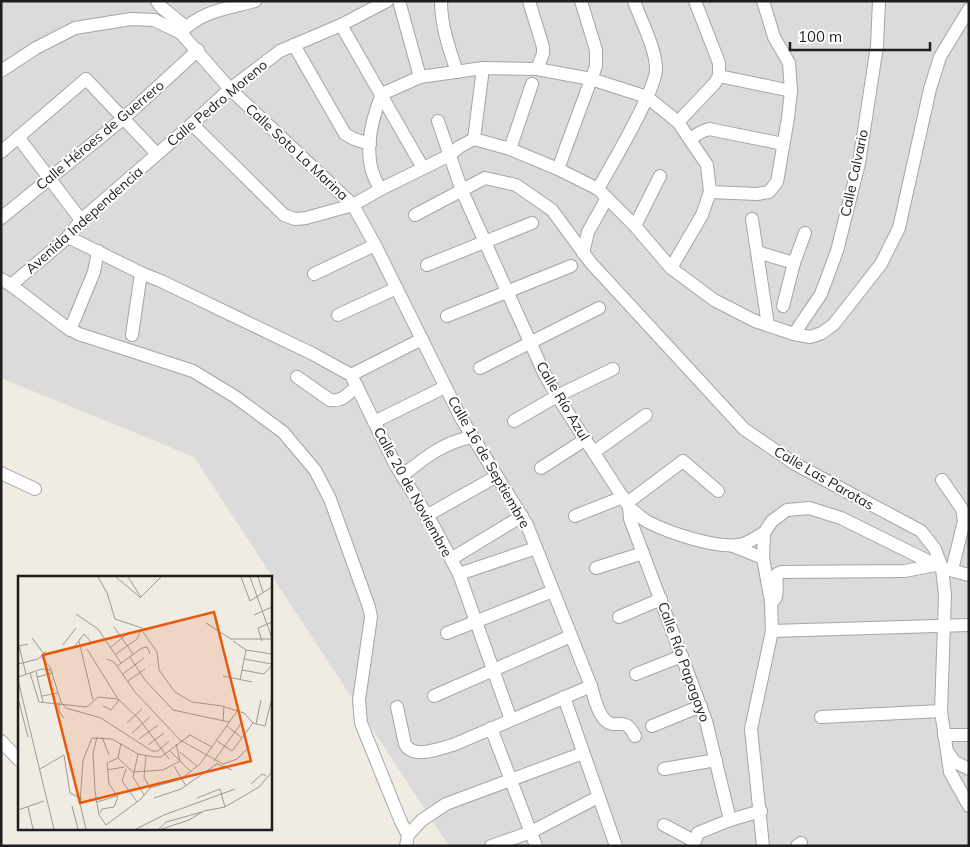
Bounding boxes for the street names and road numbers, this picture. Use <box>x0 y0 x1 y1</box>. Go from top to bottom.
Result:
street label: Calle Pedro Moreno <box>163 56 271 150</box>
street label: Calle Héroes de Guerrero <box>32 76 168 194</box>
street label: Calle Soto La Marina <box>242 100 352 204</box>
street label: Calle Calvario <box>836 128 872 218</box>
street label: Avenida Independencia <box>22 163 146 277</box>
street label: Calle Río Azul <box>532 358 594 444</box>
street label: Calle 16 de Septiembre <box>444 393 534 531</box>
street label: Calle 20 de Noviembre <box>370 424 456 560</box>
street label: Calle Las Parotas <box>771 442 877 514</box>
street label: Calle Río Papagayo <box>654 600 714 724</box>

